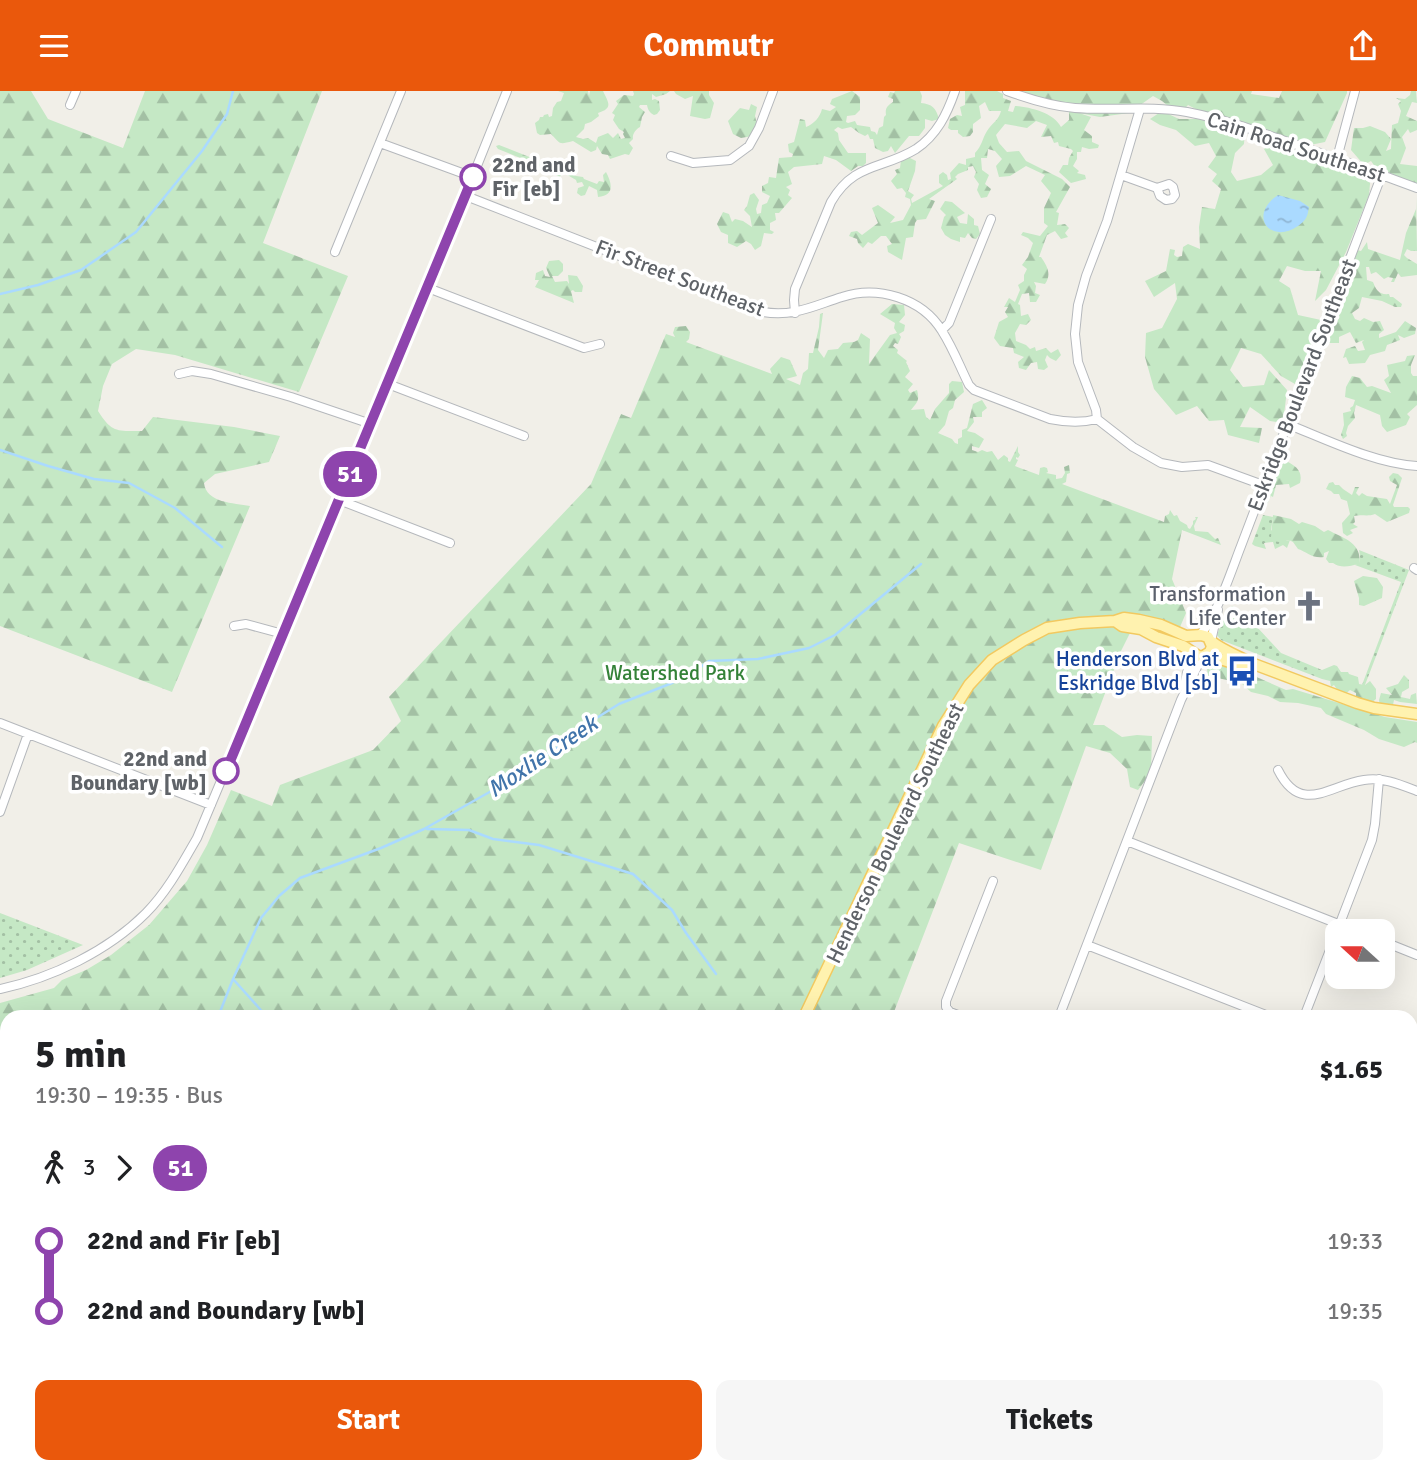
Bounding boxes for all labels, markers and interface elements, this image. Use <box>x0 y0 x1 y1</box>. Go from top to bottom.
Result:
text: Commutr <box>643 26 774 65</box>
icon: menu <box>35 27 73 65</box>
icon: share <box>1344 27 1382 65</box>
street label: Cain Road Southeast <box>1204 106 1388 188</box>
place label: 22nd and Fir [eb] <box>492 152 576 202</box>
marker: 22nd and Fir [eb] <box>460 164 486 190</box>
street label: Fir Street Southeast <box>592 234 768 322</box>
street label: Eskridge Boulevard Southeast <box>1242 255 1362 515</box>
line badge: 51 <box>318 451 382 497</box>
text: 51 <box>337 459 363 489</box>
place label: Transformation Life Center <box>1150 581 1286 631</box>
church icon: Transformation Life Center <box>1292 589 1326 623</box>
place label: Henderson Blvd at Eskridge Blvd [sb] <box>1056 646 1219 696</box>
bus stop icon: Henderson Blvd at Eskridge Blvd [sb] <box>1225 654 1259 688</box>
park label: Watershed Park <box>605 660 746 686</box>
street label: Henderson Boulevard Southeast <box>820 698 970 968</box>
water label: Moxlie Creek <box>482 708 605 804</box>
place label: 22nd and Boundary [wb] <box>70 746 207 796</box>
marker: 22nd and Boundary [wb] <box>213 758 239 784</box>
north arrow <box>1325 919 1395 989</box>
map controls <box>1325 919 1395 989</box>
text: 5 min <box>35 1031 127 1078</box>
text: $1.65 <box>1319 1054 1383 1086</box>
text: 19:30 – 19:35 · Bus <box>35 1081 223 1110</box>
icon: walk <box>35 1149 73 1187</box>
icon: forward <box>105 1149 143 1187</box>
text: 3 <box>83 1153 95 1182</box>
text: 51 <box>167 1153 193 1183</box>
text: 22nd and Fir [eb] <box>87 1225 281 1257</box>
text: 19:33 <box>1327 1227 1383 1256</box>
text: 22nd and Boundary [wb] <box>87 1295 366 1327</box>
text: 19:35 <box>1327 1297 1383 1326</box>
button: Start <box>35 1380 702 1460</box>
button: Tickets <box>716 1380 1383 1460</box>

